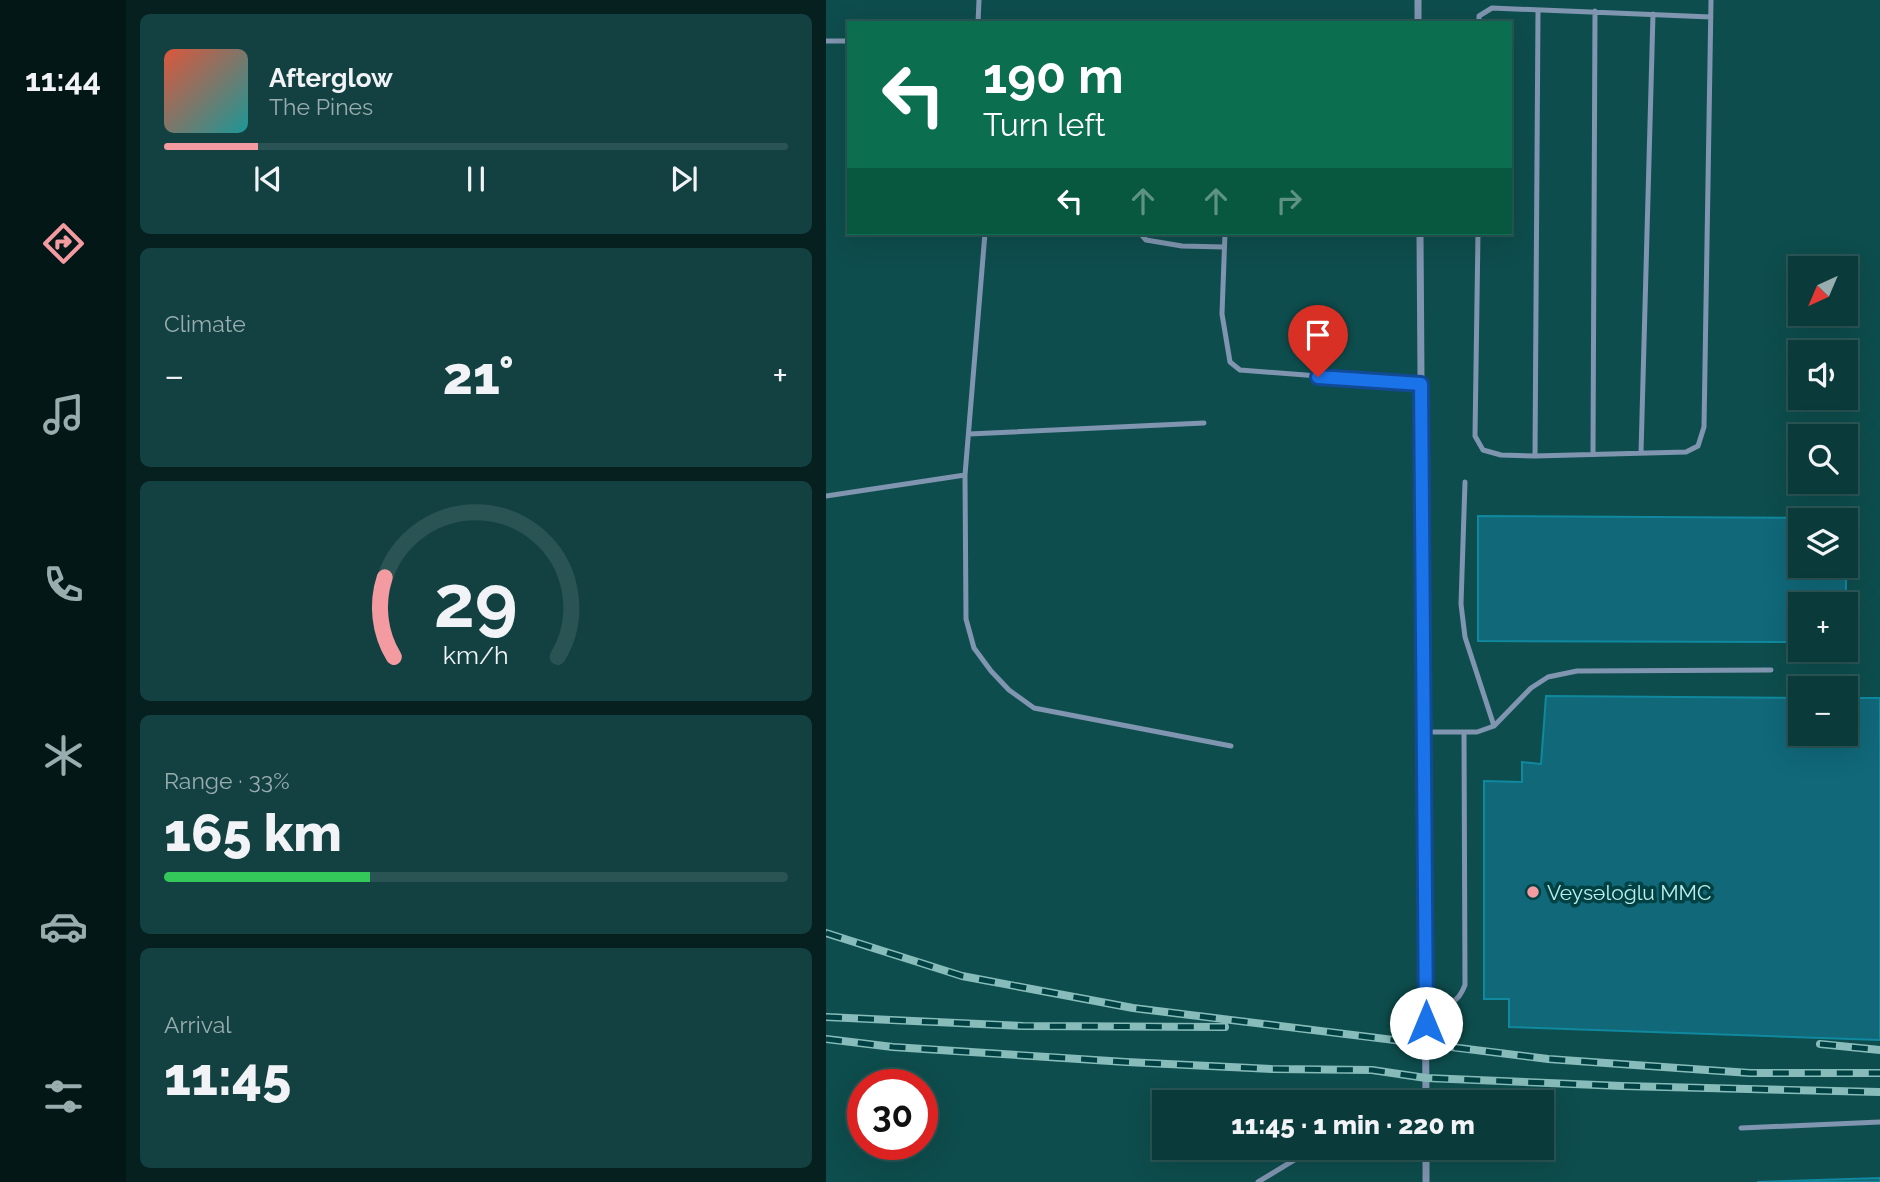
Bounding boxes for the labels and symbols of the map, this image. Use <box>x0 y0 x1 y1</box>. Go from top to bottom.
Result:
north arrow <box>1788 256 1858 326</box>
pin <box>1288 305 1348 377</box>
place label: Veysəloğlu MMC <box>1547 880 1711 905</box>
marker: Veysəloğlu MMC <box>1525 884 1541 900</box>
position arrow <box>1389 986 1463 1060</box>
speed limit sign: 30 <box>847 1069 938 1160</box>

